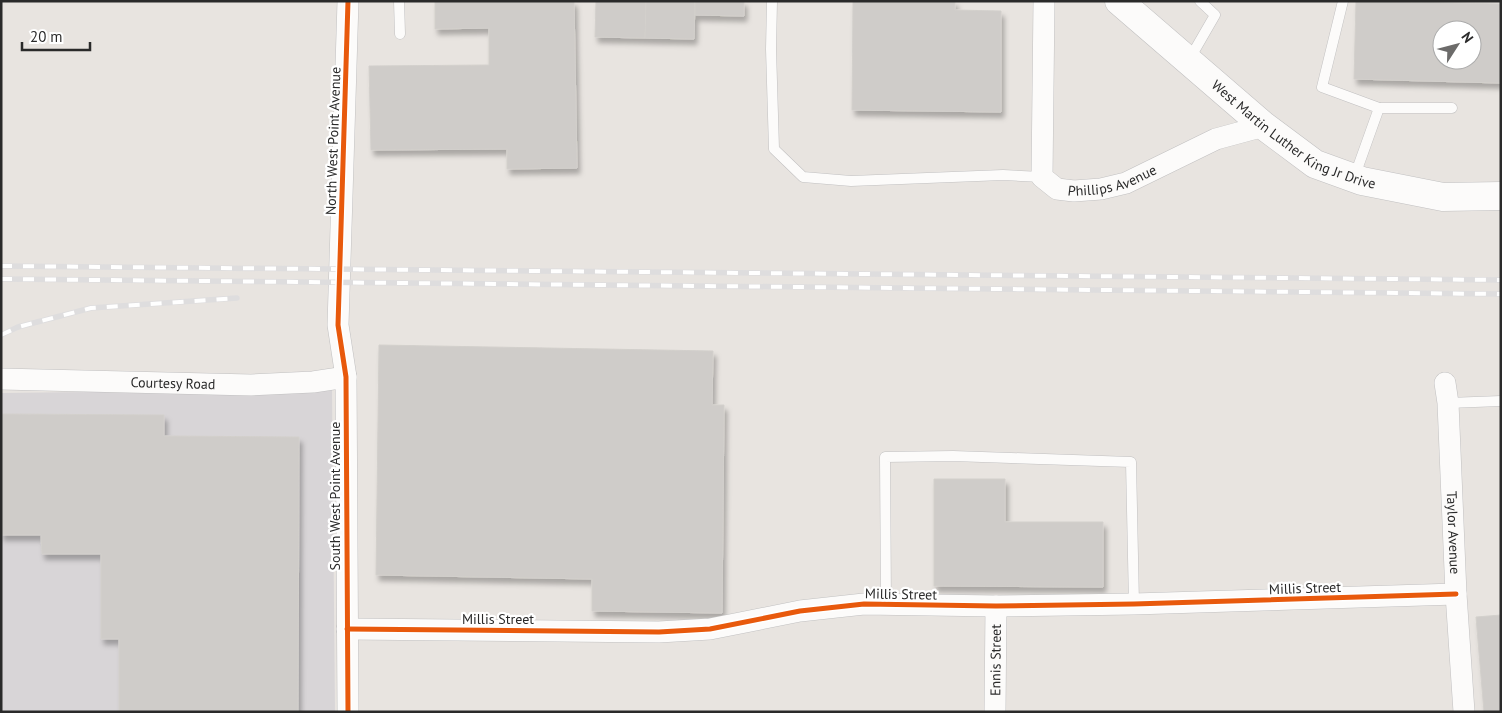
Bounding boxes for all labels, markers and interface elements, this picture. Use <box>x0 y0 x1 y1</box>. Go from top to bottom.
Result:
scale bar <box>22 20 90 52</box>
north arrow <box>1432 20 1482 70</box>
text: 20 m <box>30 27 63 46</box>
text: N <box>1458 28 1478 46</box>
street label: North West Point Avenue <box>321 66 345 216</box>
street label: West Martin Luther King Jr Drive <box>1208 76 1377 192</box>
street label: Phillips Avenue <box>1067 161 1159 200</box>
street label: Courtesy Road <box>130 373 216 393</box>
street label: South West Point Avenue <box>326 422 344 570</box>
street label: Taylor Avenue <box>1443 491 1464 575</box>
street label: Millis Street <box>1269 578 1342 598</box>
street label: Millis Street <box>865 584 937 604</box>
street label: Millis Street <box>462 610 534 628</box>
street label: Ennis Street <box>986 624 1005 696</box>

